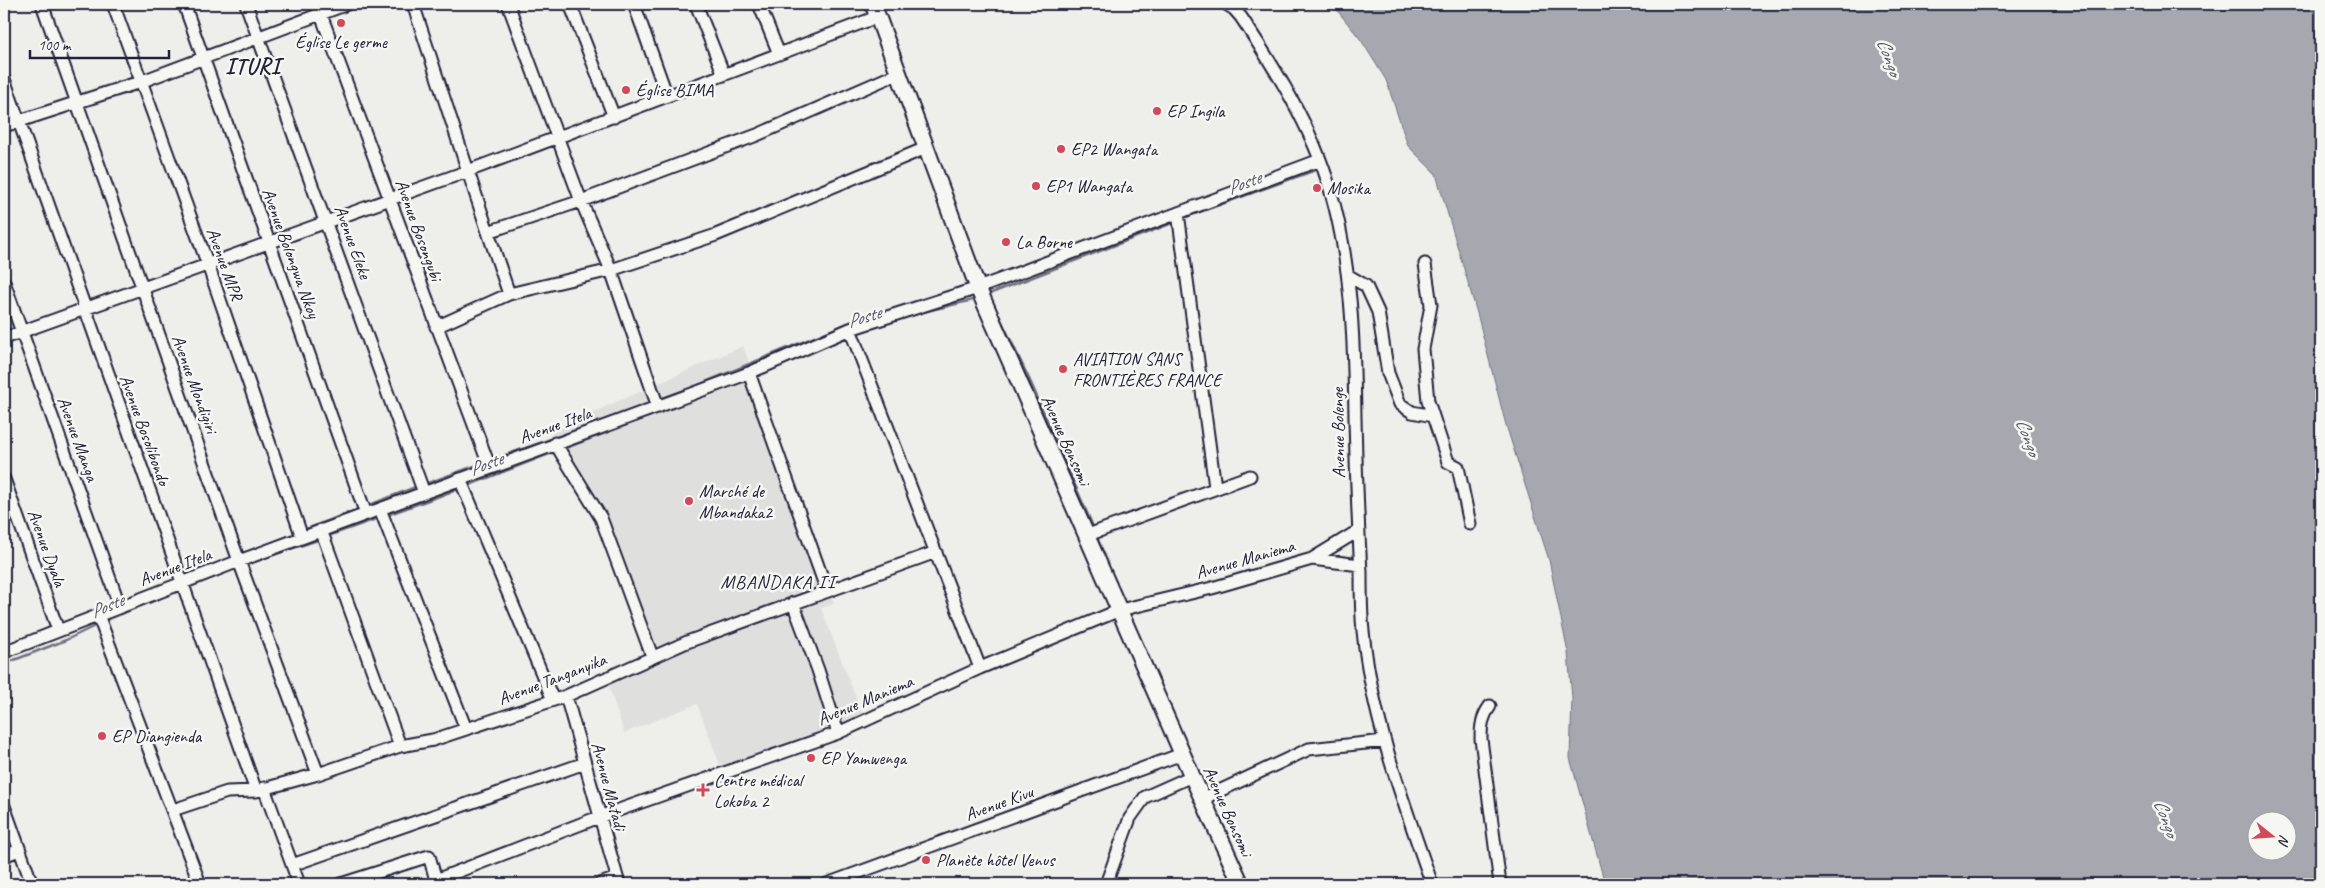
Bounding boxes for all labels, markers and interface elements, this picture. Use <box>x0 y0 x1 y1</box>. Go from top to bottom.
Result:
marker: Église Le germe <box>335 17 347 29</box>
scale bar <box>30 28 169 60</box>
place label: Église Le germe <box>295 31 388 53</box>
water label: Congo <box>1871 35 1908 82</box>
text: 100 m <box>38 36 72 55</box>
district label: ITURI <box>225 53 285 81</box>
place label: Église BIMA <box>636 79 714 101</box>
marker: Église BIMA <box>620 84 632 96</box>
place label: EP Ingila <box>1167 100 1226 122</box>
marker: EP Ingila <box>1151 105 1163 117</box>
place label: EP2 Wangata <box>1071 138 1159 160</box>
marker: EP2 Wangata <box>1055 143 1067 155</box>
water label: Poste <box>1224 165 1267 200</box>
place label: EP1 Wangata <box>1046 175 1134 197</box>
street label: Avenue Bosongubi <box>390 176 448 286</box>
place label: Mosika <box>1327 177 1371 199</box>
marker: EP1 Wangata <box>1030 180 1042 192</box>
marker: Mosika <box>1311 182 1323 194</box>
street label: Avenue Bolongwa Nkoy <box>257 185 325 323</box>
street label: Avenue Eleke <box>330 202 377 283</box>
street label: Avenue MPR <box>202 225 249 304</box>
place label: La Borne <box>1016 231 1073 253</box>
marker: La Borne <box>1000 236 1012 248</box>
water label: Poste <box>844 300 886 333</box>
street label: Avenue Mondigiri <box>167 332 224 439</box>
place label: AVIATION SANS FRONTIÈRES FRANCE <box>1073 348 1223 391</box>
marker: AVIATION SANS FRONTIÈRES FRANCE <box>1057 363 1069 375</box>
street label: Avenue Bosolibondo <box>115 372 176 490</box>
street label: Avenue Bolenge <box>1326 386 1350 479</box>
street label: Avenue Bonsomi <box>1036 391 1097 491</box>
street label: Avenue Manga <box>53 394 104 486</box>
street label: Avenue Itela <box>516 401 596 448</box>
water label: Congo <box>2010 415 2047 462</box>
water label: Poste <box>466 446 509 481</box>
place label: Marché de Mbandaka2 <box>699 480 774 523</box>
marker: Marché de Mbandaka2 <box>683 495 695 507</box>
street label: Avenue Dyala <box>23 506 72 591</box>
street label: Avenue Maniema <box>1193 534 1298 584</box>
street label: Avenue Itela <box>136 543 216 591</box>
district label: MBANDAKA II <box>720 570 839 594</box>
water label: Poste <box>87 587 130 624</box>
street label: Avenue Tanganyika <box>495 648 610 710</box>
street label: Avenue Maniema <box>814 670 917 730</box>
place label: EP Diangienda <box>112 725 203 747</box>
marker: EP Diangienda <box>96 730 108 742</box>
street label: Avenue Matadi <box>587 740 632 835</box>
place label: EP Yamwenga <box>821 747 908 769</box>
marker: EP Yamwenga <box>805 752 817 764</box>
street label: Avenue Bonsomi <box>1198 762 1259 862</box>
place label: Centre médical Lokoba 2 <box>714 769 805 812</box>
street label: Avenue Kivu <box>962 780 1037 825</box>
marker: Centre médical Lokoba 2 <box>696 783 710 797</box>
water label: Congo <box>2148 796 2185 843</box>
north arrow <box>2248 810 2298 860</box>
text: N <box>2274 833 2293 849</box>
place label: Planète hôtel Venus <box>936 849 1056 871</box>
marker: Planète hôtel Venus <box>920 854 932 866</box>

